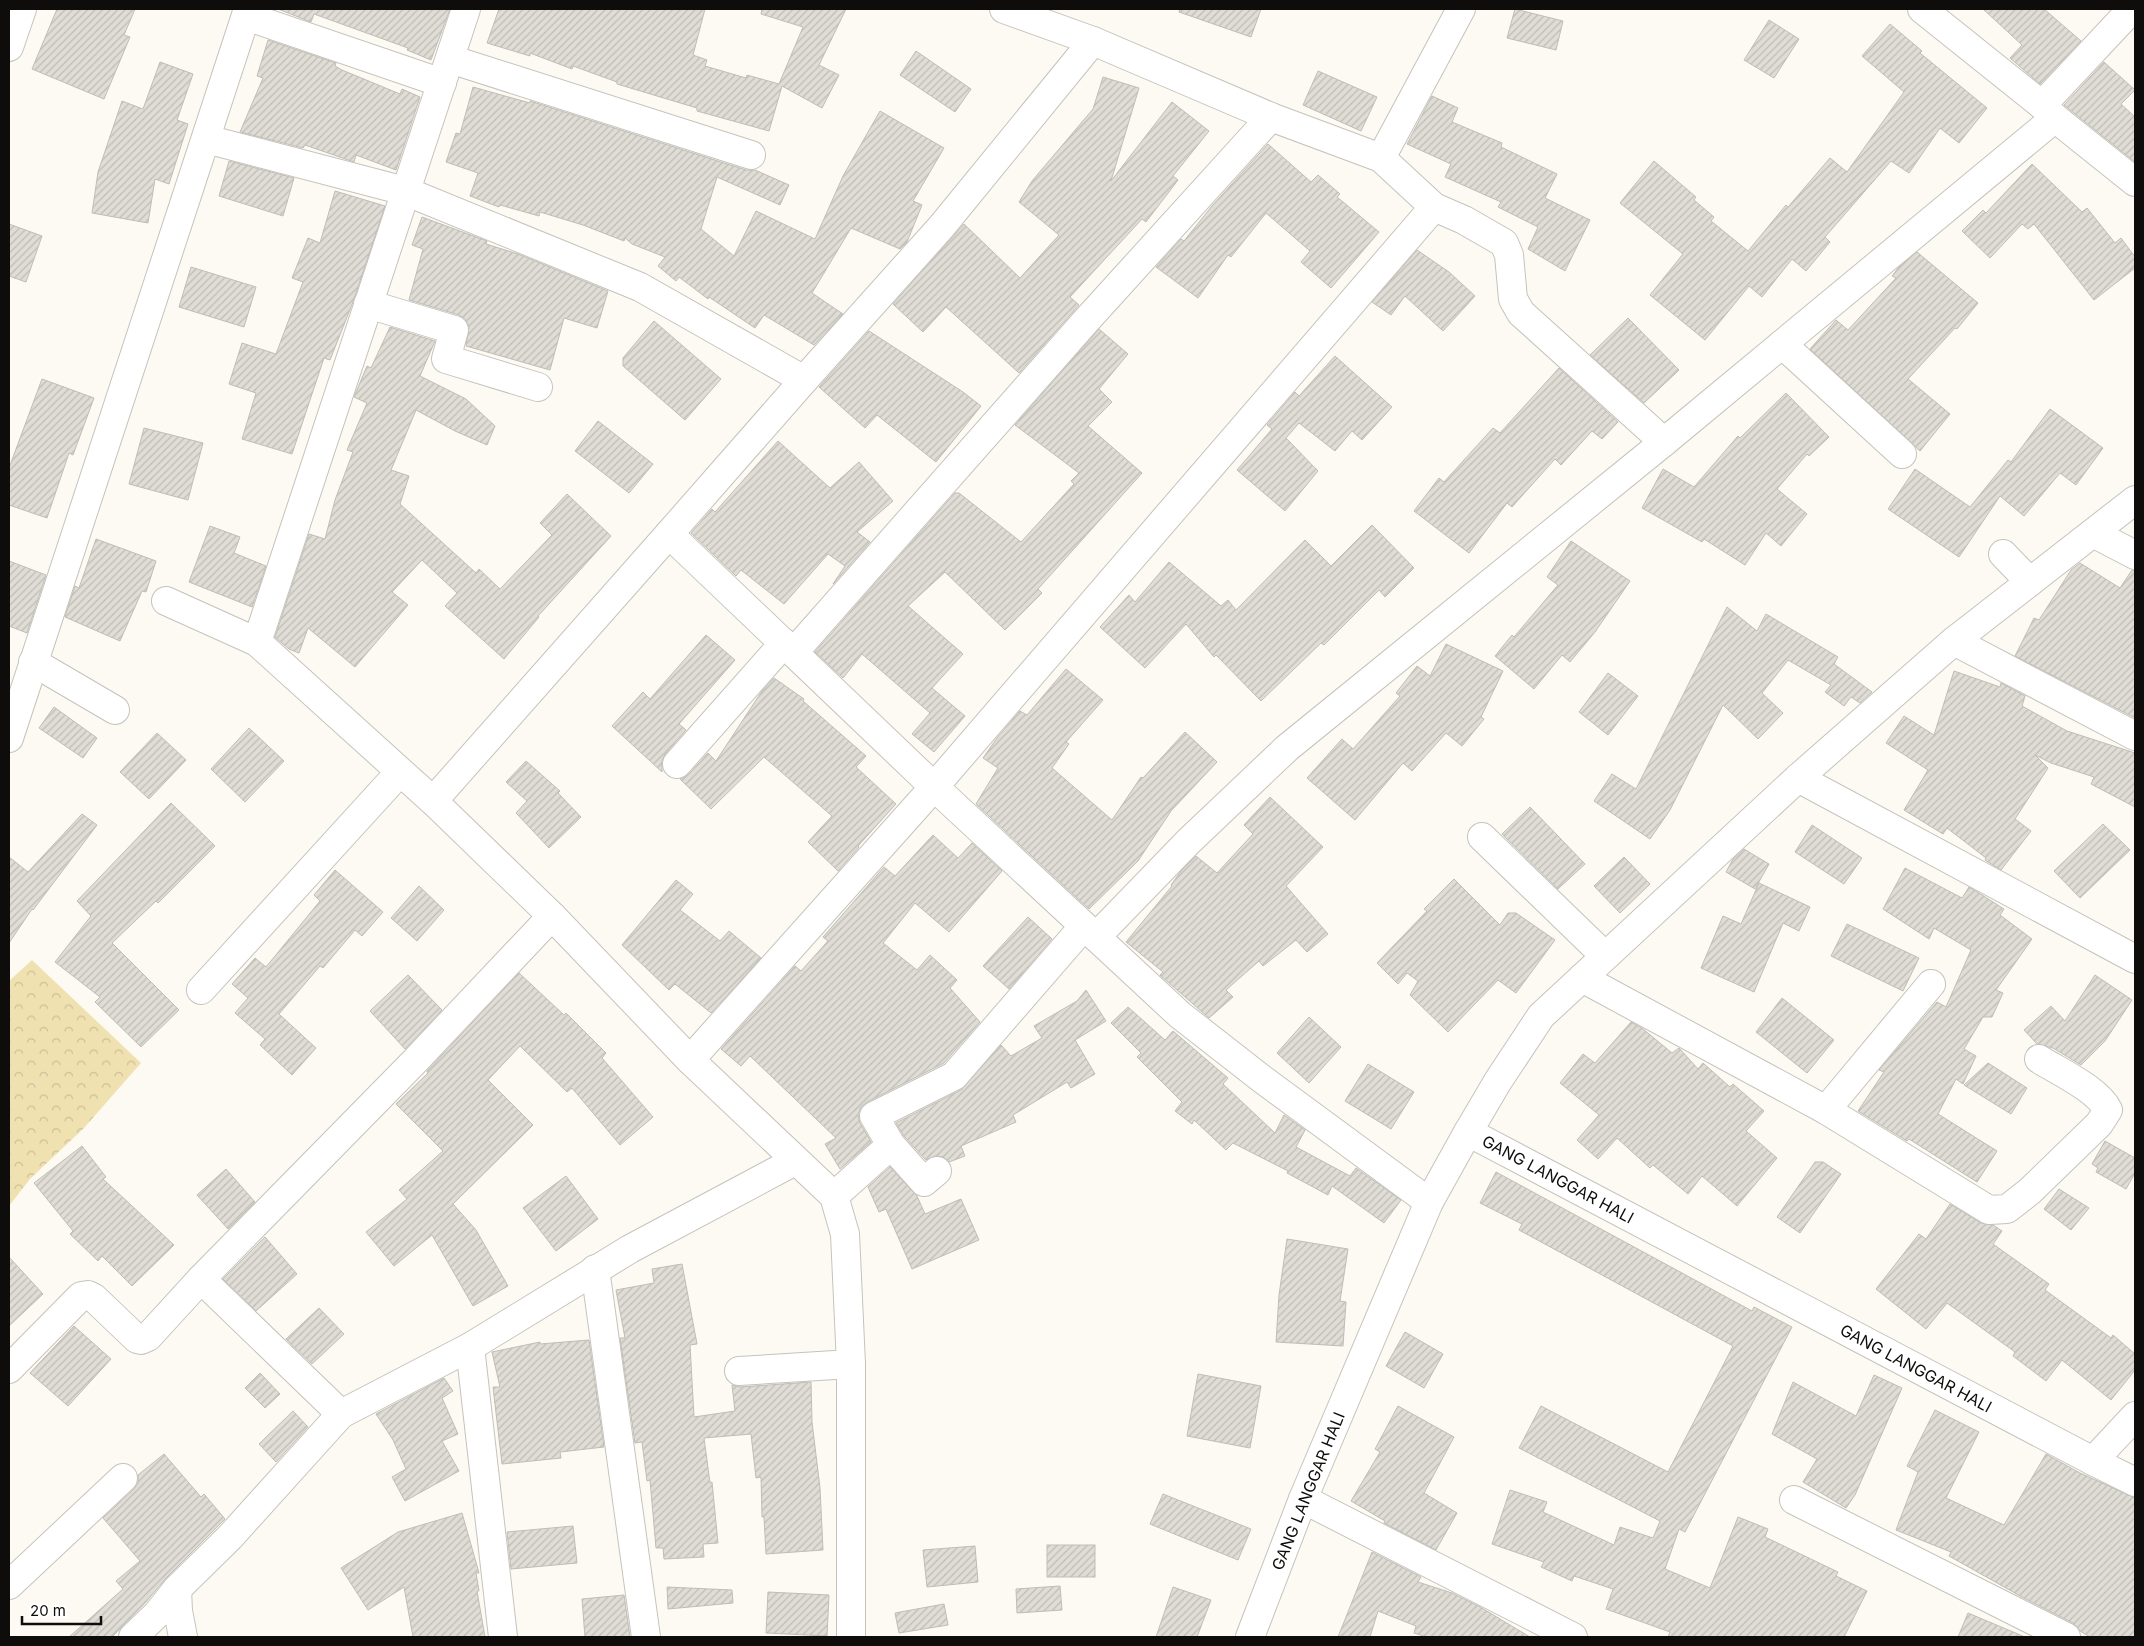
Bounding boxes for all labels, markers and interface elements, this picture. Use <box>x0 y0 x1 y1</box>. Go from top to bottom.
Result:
street label: GANG LANGGAR HALI <box>1479 1131 1637 1227</box>
street label: GANG LANGGAR HALI <box>1837 1320 1995 1416</box>
street label: GANG LANGGAR HALI <box>1267 1409 1349 1573</box>
scale bar <box>22 1594 101 1626</box>
text: 20 m <box>30 1601 66 1620</box>

